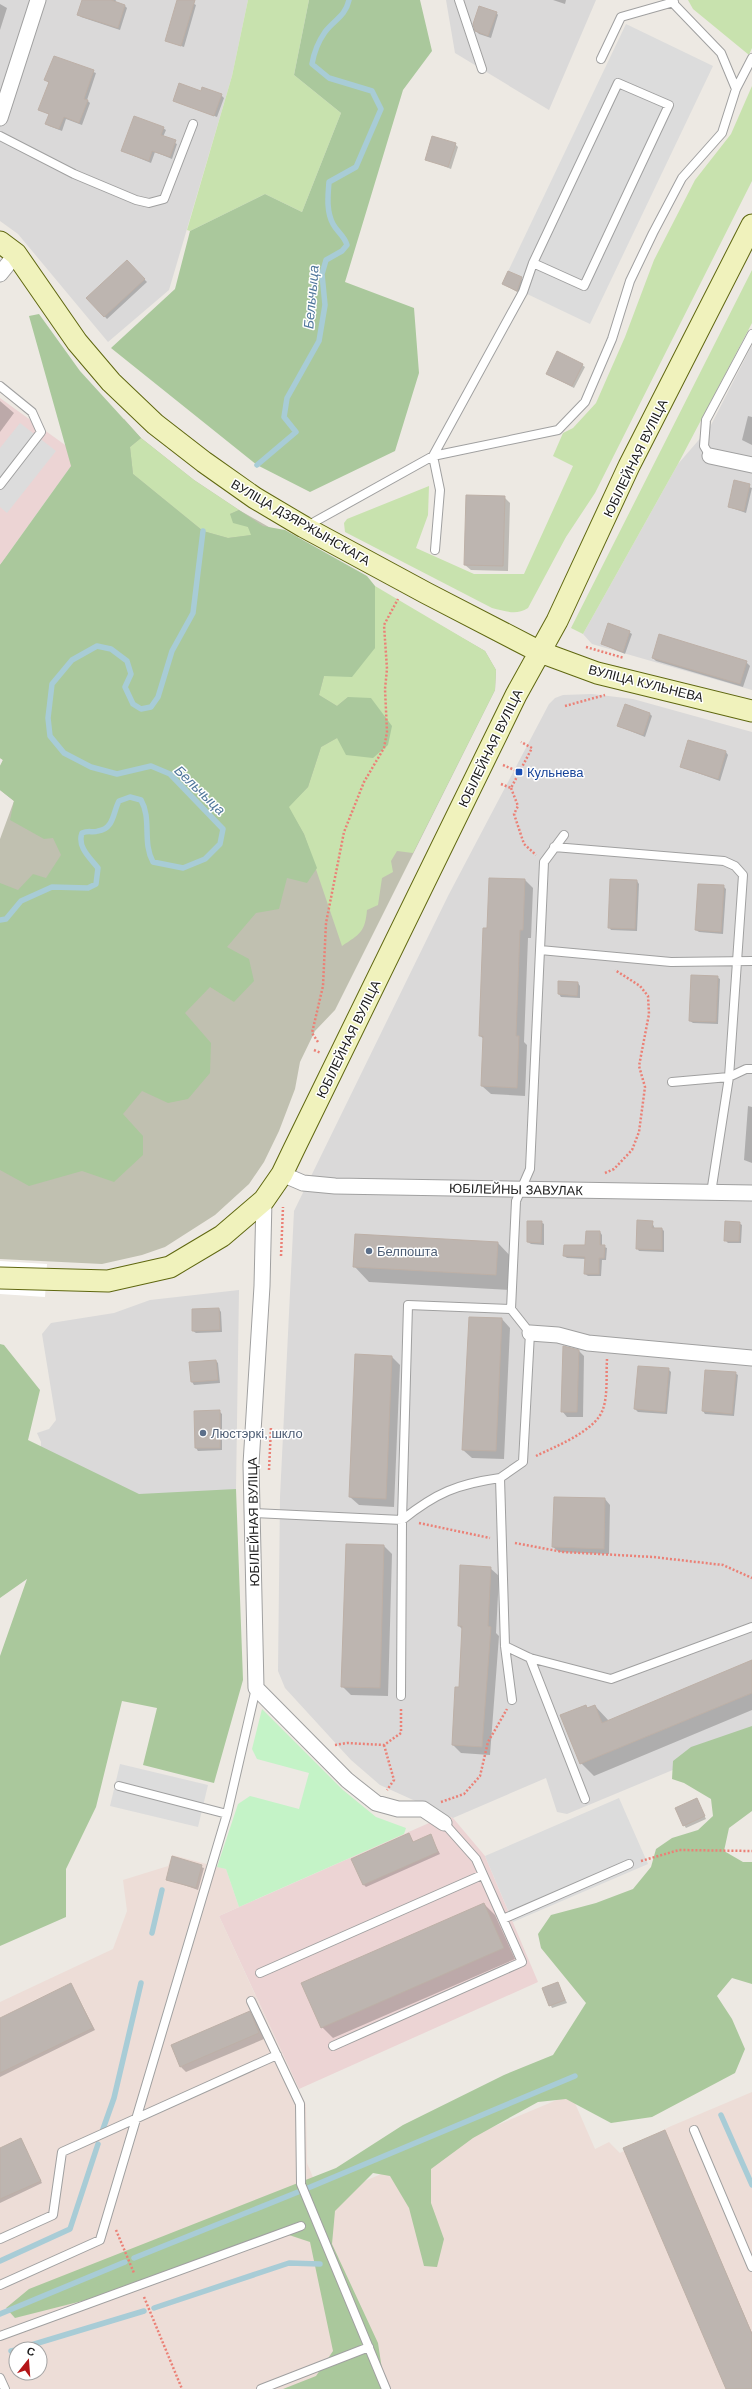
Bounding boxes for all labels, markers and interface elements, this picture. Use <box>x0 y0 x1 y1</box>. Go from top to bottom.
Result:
water label: Бельчыца <box>300 264 322 330</box>
street label: ЮБІЛЕЙНАЯ ВУЛІЦА <box>600 396 671 520</box>
street label: ВУЛІЦА ДЗЯРЖЫНСКАГА <box>229 476 373 569</box>
street label: ВУЛІЦА КУЛЬНЕВА <box>587 662 705 705</box>
street label: ЮБІЛЕЙНАЯ ВУЛІЦА <box>455 686 526 810</box>
water label: Бельчыца <box>171 762 229 818</box>
place label: Кульнева <box>527 765 584 780</box>
marker: Кульнева <box>514 767 524 777</box>
street label: ЮБІЛЕЙНАЯ ВУЛІЦА <box>313 977 384 1101</box>
street label: ЮБІЛЕЙНЫ ЗАВУЛАК <box>449 1181 583 1198</box>
place label: Белпошта <box>377 1244 438 1259</box>
marker: Белпошта <box>364 1246 374 1256</box>
place label: Люстэркі, шкло <box>211 1426 303 1441</box>
marker: Люстэркі, шкло <box>198 1428 208 1438</box>
street label: ЮБІЛЕЙНАЯ ВУЛІЦА <box>245 1457 262 1587</box>
north arrow <box>8 2341 48 2381</box>
text: С <box>25 2345 37 2358</box>

